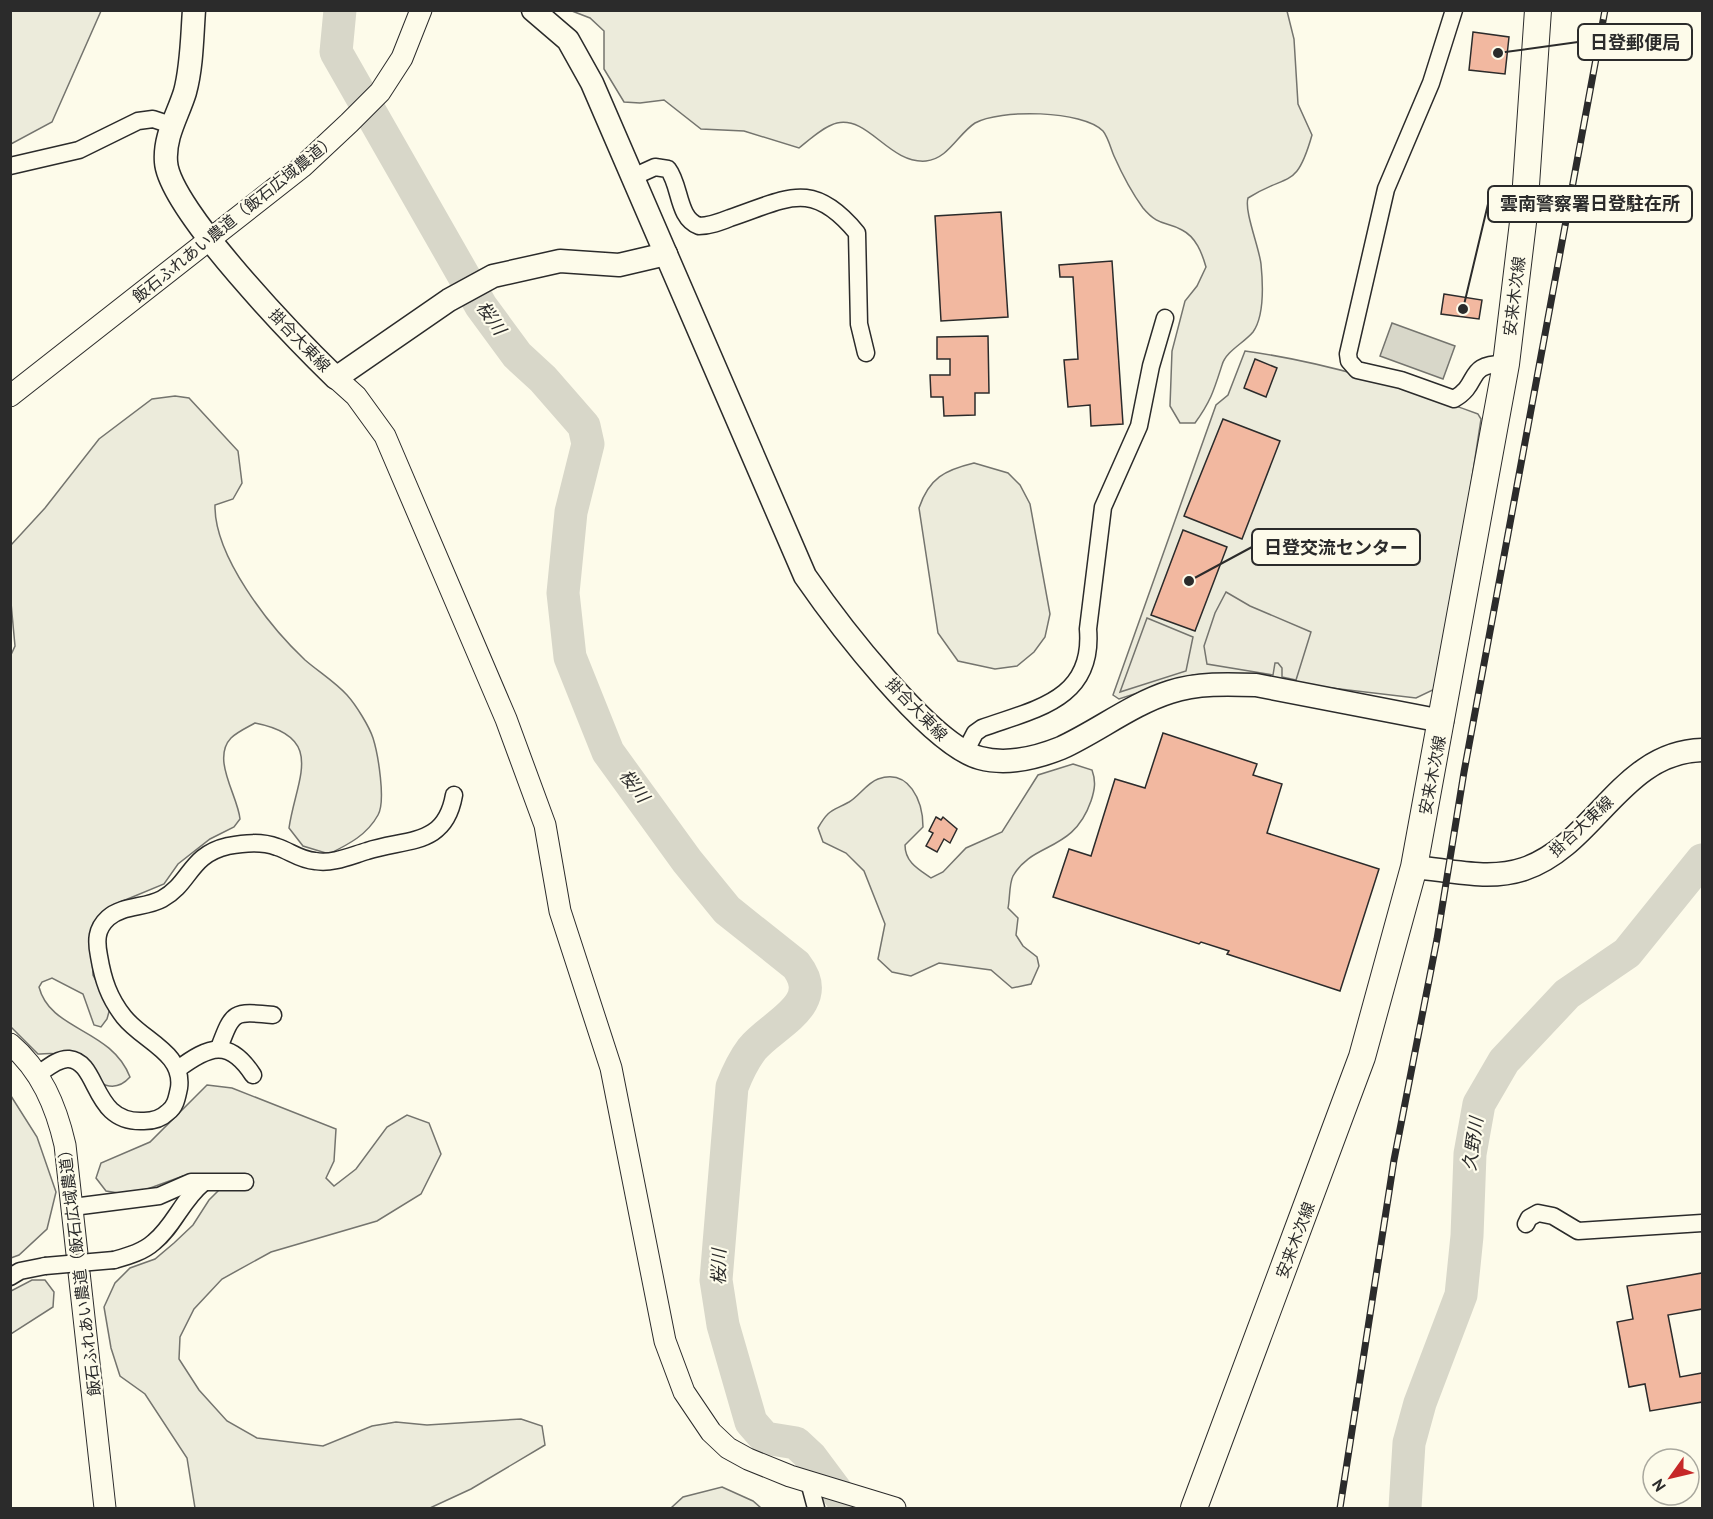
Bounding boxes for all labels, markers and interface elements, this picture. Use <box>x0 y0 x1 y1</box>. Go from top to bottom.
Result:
callout: 日登郵便局 <box>1578 24 1692 60</box>
text: 日登郵便局 <box>1590 31 1680 54</box>
street label: 飯石ふれあい農道（飯石広域農道） <box>128 130 340 306</box>
callout: 雲南警察署日登駐在所 <box>1488 186 1692 222</box>
text: 雲南警察署日登駐在所 <box>1500 192 1680 215</box>
street label: 安来木次線 <box>1499 255 1529 337</box>
water label: 桜川 <box>472 296 512 341</box>
street label: 掛合大東線 <box>265 304 335 376</box>
callout: 日登交流センター <box>1252 529 1420 565</box>
text: 日登交流センター <box>1264 536 1408 559</box>
street label: 掛合大東線 <box>882 673 952 745</box>
street label: 安来木次線 <box>1415 734 1449 816</box>
water label: 桜川 <box>614 764 656 809</box>
street label: 掛合大東線 <box>1545 791 1617 861</box>
water label: 久野川 <box>1457 1114 1488 1172</box>
street label: 飯石ふれあい農道（飯石広域農道） <box>53 1141 105 1397</box>
street label: 安来木次線 <box>1271 1199 1319 1281</box>
water label: 桜川 <box>707 1247 730 1285</box>
north arrow <box>1641 1447 1701 1507</box>
text: N <box>1647 1475 1670 1495</box>

